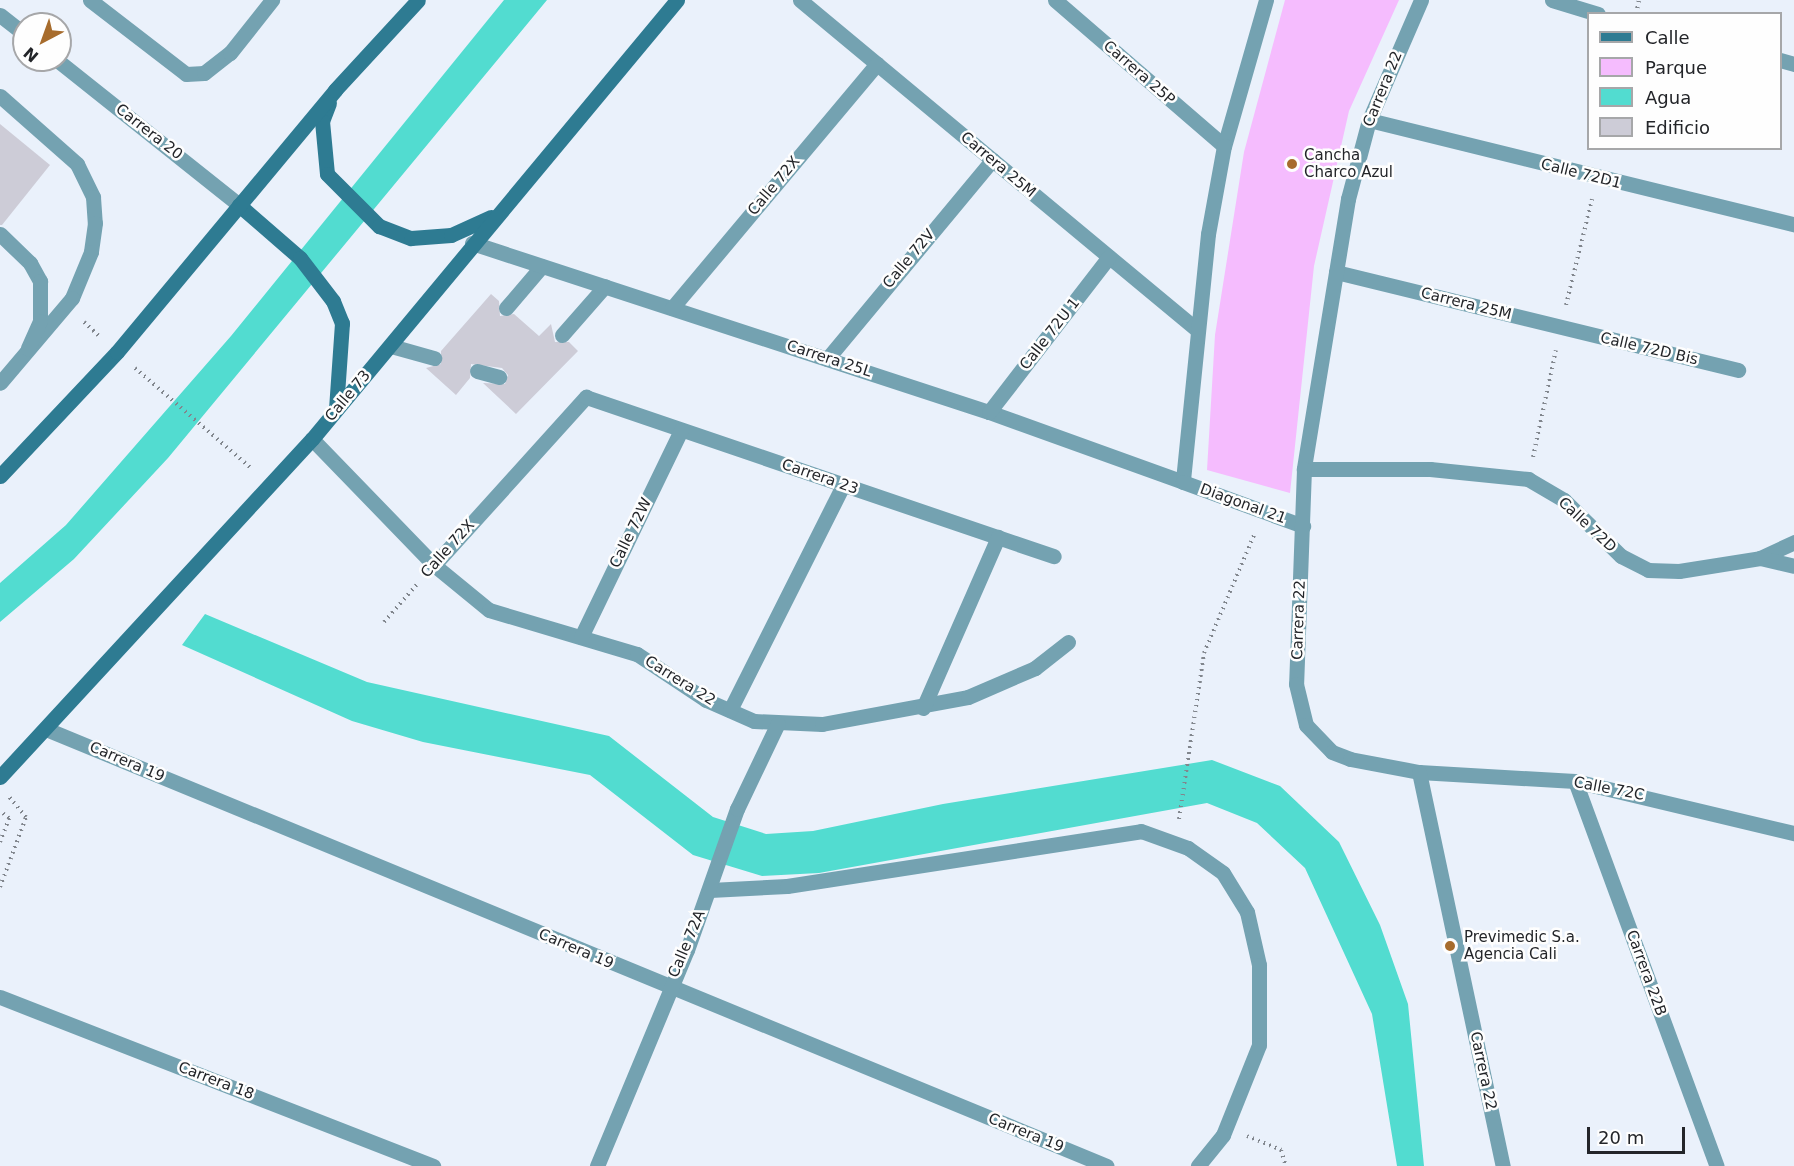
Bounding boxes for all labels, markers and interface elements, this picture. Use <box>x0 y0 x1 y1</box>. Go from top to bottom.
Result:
north arrow <box>12 12 72 72</box>
legend <box>1587 12 1782 150</box>
text: Calle <box>1645 27 1690 48</box>
street label: Carrera 25P <box>1100 37 1178 109</box>
text: N <box>20 43 42 66</box>
street label: Carrera 22 <box>1360 49 1406 129</box>
text: Parque <box>1645 57 1707 78</box>
text: Agua <box>1645 87 1691 108</box>
street label: Carrera 20 <box>112 100 186 164</box>
text: Edificio <box>1645 117 1710 138</box>
street label: Carrera 25M <box>957 128 1039 202</box>
place label: Cancha Charco Azul <box>1304 146 1393 181</box>
street label: Calle 72X <box>744 153 804 219</box>
street label: Calle 72D1 <box>1539 155 1623 193</box>
marker: Cancha Charco Azul <box>1285 157 1299 171</box>
street label: Calle 72V <box>879 226 939 292</box>
street label: Carrera 25M <box>1419 284 1513 324</box>
street label: Calle 72U 1 <box>1016 294 1084 374</box>
street label: Calle 72D Bis <box>1598 329 1700 369</box>
street label: Carrera 25L <box>784 337 874 381</box>
street label: Calle 73 <box>321 367 375 425</box>
street label: Carrera 23 <box>779 455 861 499</box>
street label: Diagonal 21 <box>1197 480 1289 528</box>
street label: Calle 72D <box>1554 494 1620 556</box>
street label: Calle 72W <box>606 495 656 571</box>
street label: Calle 72X <box>417 516 479 582</box>
street label: Carrera 22 <box>1289 580 1309 660</box>
street label: Carrera 22 <box>641 652 719 710</box>
street label: Carrera 19 <box>87 738 167 786</box>
street label: Calle 72C <box>1572 773 1646 805</box>
street label: Calle 72A <box>665 908 709 980</box>
street label: Carrera 19 <box>536 925 616 973</box>
place label: Previmedic S.a. Agencia Cali <box>1464 928 1580 963</box>
street label: Carrera 22B <box>1622 928 1670 1018</box>
marker: Previmedic S.a. Agencia Cali <box>1441 937 1459 955</box>
street label: Carrera 22 <box>1466 1030 1500 1112</box>
street label: Carrera 18 <box>176 1058 256 1104</box>
street label: Carrera 19 <box>986 1110 1066 1156</box>
scale bar <box>1590 1115 1688 1153</box>
text: 20 m <box>1598 1127 1644 1148</box>

